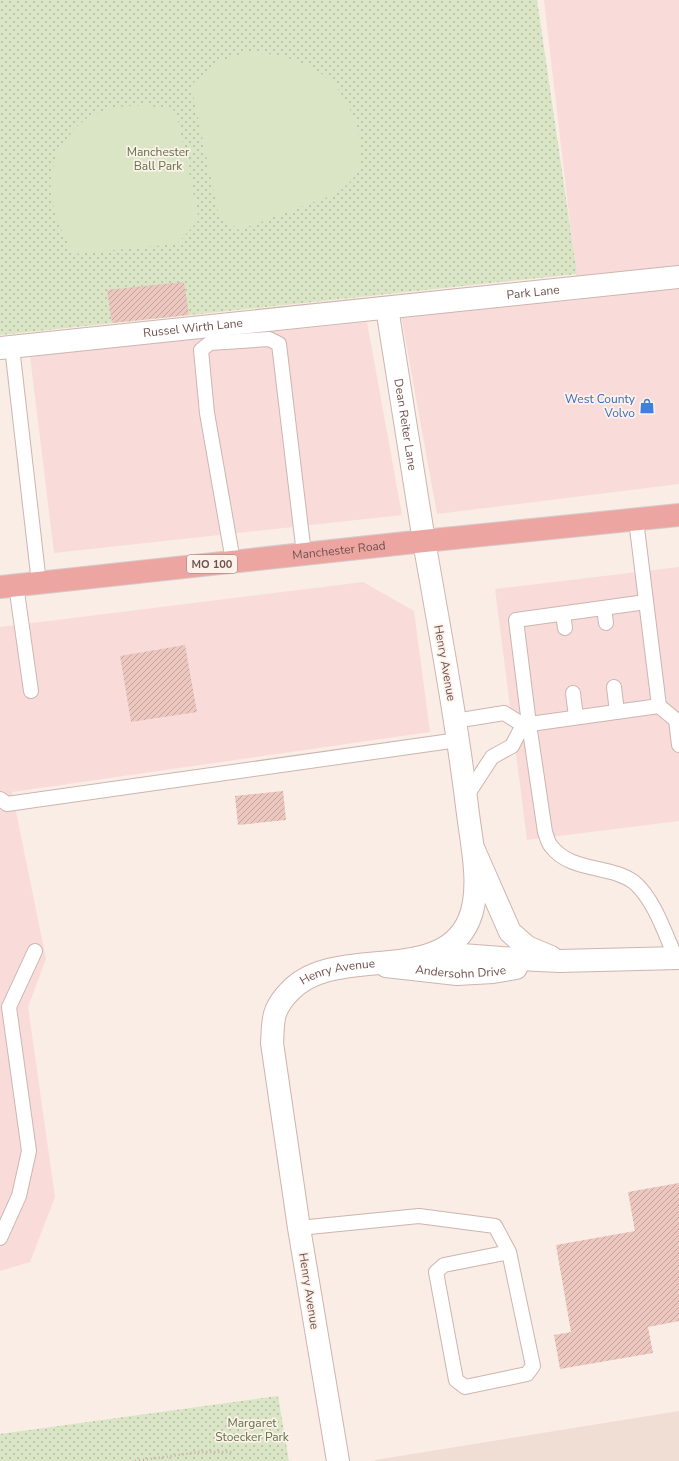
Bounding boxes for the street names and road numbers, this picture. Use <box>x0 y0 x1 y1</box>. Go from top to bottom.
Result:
street label: Park Lane <box>506 282 560 303</box>
street label: Russel Wirth Lane <box>142 315 244 341</box>
street label: Dean Reiter Lane <box>390 377 421 472</box>
street label: Manchester Road <box>291 537 387 563</box>
road number: MO 100 <box>187 555 237 573</box>
street label: Henry Avenue <box>430 624 460 702</box>
street label: Henry Avenue <box>297 955 376 989</box>
street label: Andersohn Drive <box>414 961 507 982</box>
street label: Henry Avenue <box>295 1252 323 1330</box>

